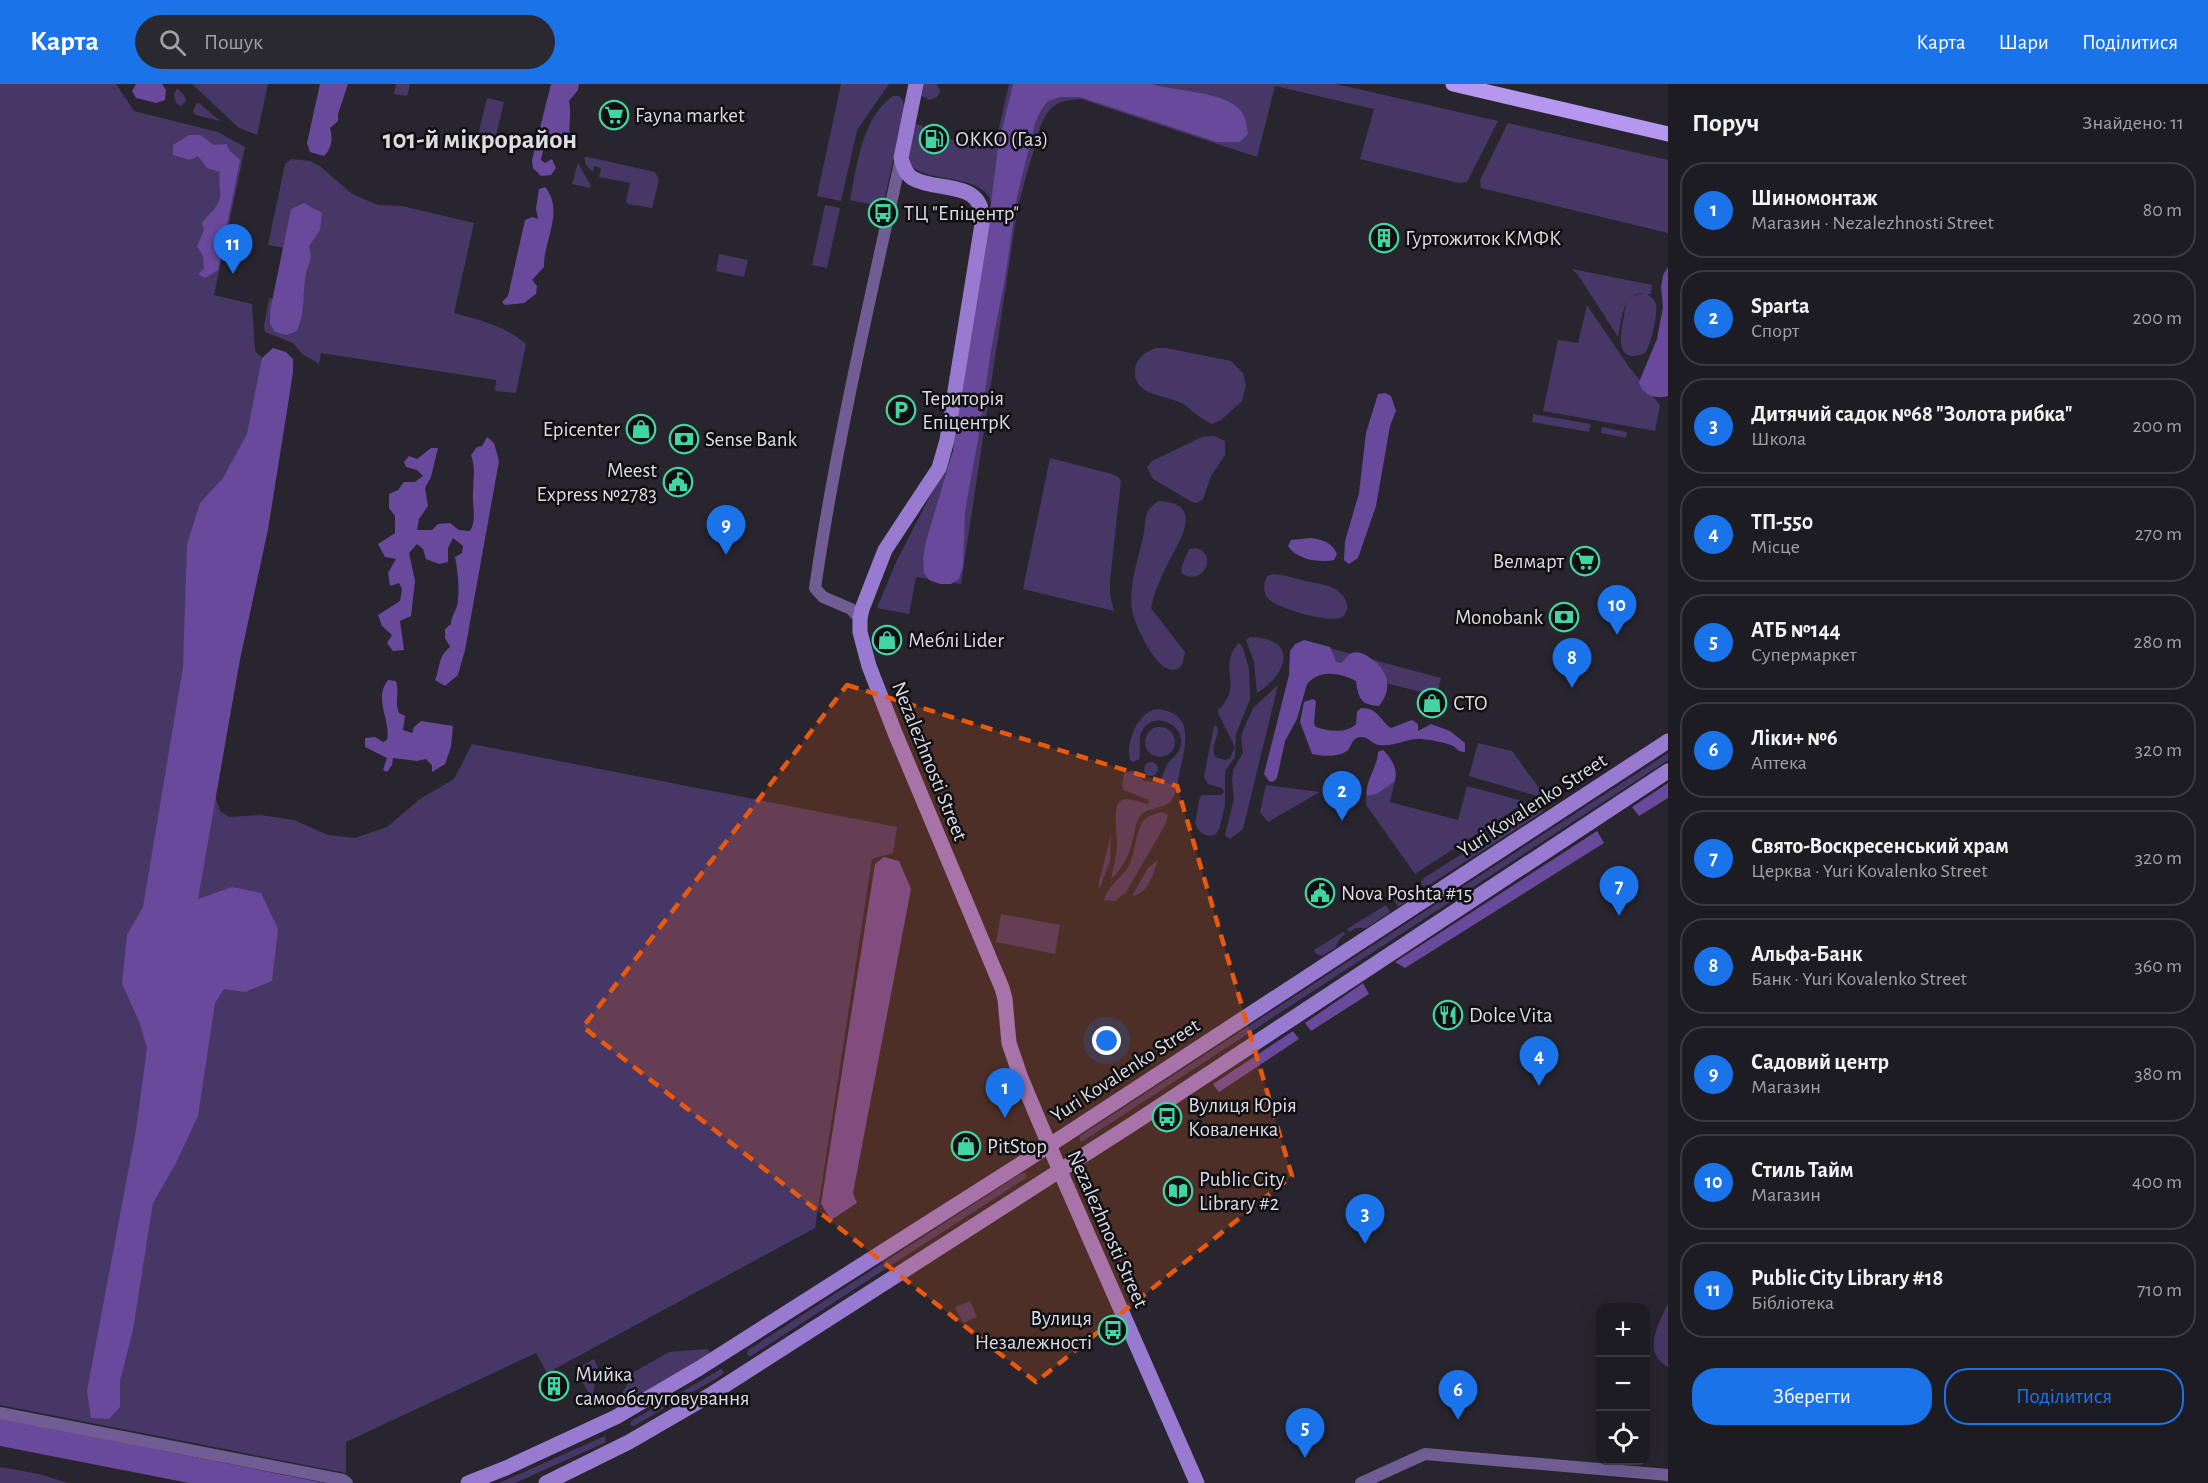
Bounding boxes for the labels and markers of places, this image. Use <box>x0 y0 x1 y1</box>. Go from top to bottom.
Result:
supermarket icon: Fayna market <box>598 99 630 131</box>
place label: Fayna market <box>635 105 745 126</box>
fuel station icon: ОККО (Газ) <box>918 123 950 155</box>
place label: ОККО (Газ) <box>955 129 1048 150</box>
bus stop icon: ТЦ "Епіцентр" <box>867 197 899 229</box>
place label: ТЦ "Епіцентр" <box>904 203 1019 224</box>
building icon: Гуртожиток КМФК <box>1368 222 1400 254</box>
pin: 11 <box>214 224 252 274</box>
place label: Гуртожиток КМФК <box>1405 228 1561 249</box>
place label: Територія ЕпіцентрК <box>922 388 1010 433</box>
parking icon: Територія ЕпіцентрК <box>885 394 917 426</box>
shop icon: Epicenter <box>625 413 657 445</box>
place label: Epicenter <box>543 419 620 440</box>
bank icon: Sense Bank <box>668 423 700 455</box>
place label: Sense Bank <box>705 429 798 450</box>
place label: Meest Express №2783 <box>537 460 657 505</box>
public building icon: Meest Express №2783 <box>662 466 694 498</box>
pin: 9 <box>706 506 746 555</box>
supermarket icon: Велмарт <box>1569 545 1601 577</box>
place label: Велмарт <box>1493 551 1564 572</box>
pin: 10 <box>1598 586 1636 635</box>
bank icon: Monobank <box>1548 601 1580 633</box>
place label: Monobank <box>1455 607 1543 628</box>
shop icon: Меблі Lider <box>871 624 903 656</box>
place label: Меблі Lider <box>908 630 1004 651</box>
pin: 8 <box>1552 638 1592 688</box>
shop icon: СТО <box>1416 687 1448 719</box>
place label: СТО <box>1453 693 1488 714</box>
pin: 2 <box>1322 772 1362 821</box>
pin: 7 <box>1600 866 1638 916</box>
public building icon: Nova Poshta #15 <box>1304 877 1336 909</box>
place label: Nova Poshta #15 <box>1341 883 1472 904</box>
restaurant icon: Dolce Vita <box>1432 999 1464 1031</box>
place label: Dolce Vita <box>1469 1005 1553 1026</box>
pin: 4 <box>1520 1036 1558 1086</box>
pin: 1 <box>986 1068 1024 1118</box>
place label: Вулиця Юрія Коваленка <box>1188 1095 1297 1140</box>
bus stop icon: Вулиця Юрія Коваленка <box>1151 1101 1183 1133</box>
shop icon: PitStop <box>950 1130 982 1162</box>
place label: PitStop <box>987 1136 1047 1157</box>
place label: Public City Library #2 <box>1199 1169 1285 1214</box>
library icon: Public City Library #2 <box>1162 1175 1194 1207</box>
pin: 3 <box>1346 1194 1384 1244</box>
place label: Вулиця Незалежності <box>974 1308 1092 1353</box>
bus stop icon: Вулиця Незалежності <box>1097 1314 1129 1346</box>
place label: Мийка самообслуговування <box>575 1364 750 1409</box>
building icon: Мийка самообслуговування <box>538 1370 570 1402</box>
pin: 6 <box>1438 1370 1478 1420</box>
pin: 5 <box>1286 1408 1324 1458</box>

